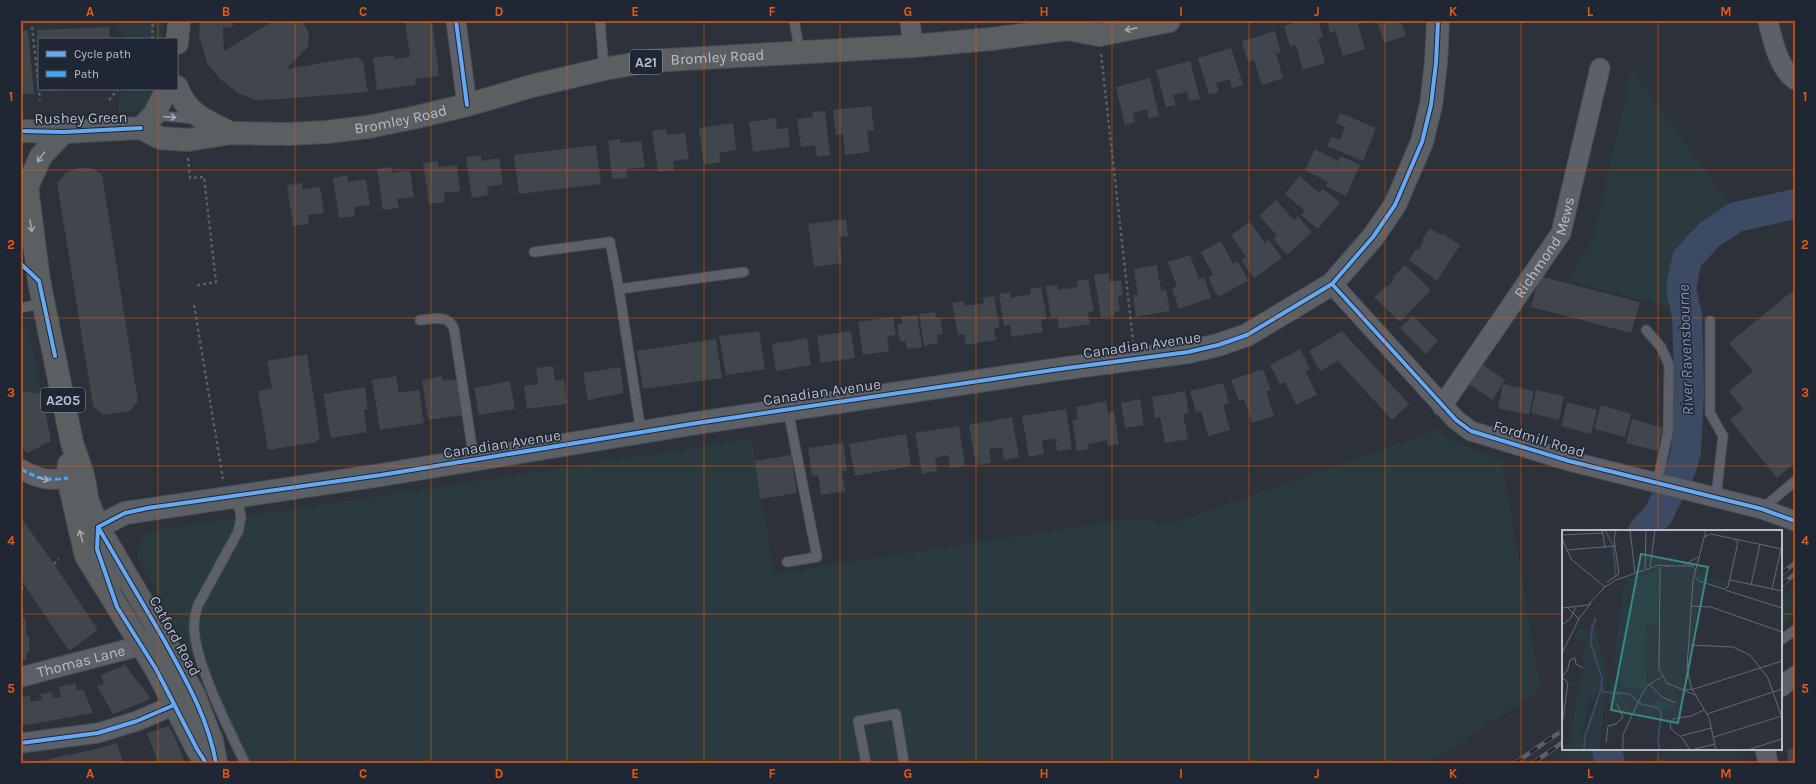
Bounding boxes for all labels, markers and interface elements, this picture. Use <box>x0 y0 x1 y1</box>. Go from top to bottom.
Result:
text: A <box>86 4 94 19</box>
text: B <box>222 4 230 19</box>
text: C <box>359 4 367 19</box>
text: D <box>495 4 504 19</box>
text: E <box>631 4 639 19</box>
text: F <box>768 4 776 19</box>
text: G <box>904 4 912 19</box>
text: H <box>1039 4 1049 19</box>
text: I <box>1179 4 1183 19</box>
text: J <box>1314 4 1320 19</box>
text: K <box>1449 4 1458 19</box>
text: L <box>1587 4 1594 19</box>
text: M <box>1720 4 1732 19</box>
one-way arrow <box>1125 26 1138 34</box>
legend <box>38 38 178 90</box>
street label: Bromley Road <box>670 45 765 69</box>
text: Cycle path <box>74 47 131 61</box>
road number: A21 <box>630 50 662 74</box>
text: Path <box>74 67 99 81</box>
text: 1 <box>9 89 13 104</box>
text: 1 <box>1803 89 1807 104</box>
street label: Bromley Road <box>353 101 449 138</box>
street label: Rushey Green <box>34 108 128 128</box>
one-way arrow <box>163 114 176 121</box>
one-way arrow <box>37 151 45 162</box>
street label: Richmond Mews <box>1510 195 1578 301</box>
one-way arrow <box>28 219 36 232</box>
text: 2 <box>7 237 15 252</box>
text: 2 <box>1801 237 1809 252</box>
water label: River Ravensbourne <box>1674 284 1697 416</box>
street label: Canadian Avenue <box>1082 328 1202 362</box>
street label: Canadian Avenue <box>762 375 882 409</box>
text: 3 <box>7 385 15 400</box>
text: 3 <box>1801 385 1809 400</box>
road number: A205 <box>41 388 85 412</box>
street label: Fordmill Road <box>1491 417 1587 461</box>
street label: Canadian Avenue <box>442 426 562 462</box>
one-way arrow <box>37 476 50 483</box>
one-way arrow <box>76 529 84 542</box>
inset map <box>1562 530 1782 750</box>
text: 4 <box>7 533 15 548</box>
text: 4 <box>1801 533 1809 548</box>
street label: Catford Road <box>146 593 204 679</box>
street label: Thomas Lane <box>35 641 127 681</box>
text: 5 <box>7 681 15 696</box>
text: 5 <box>1801 681 1809 696</box>
text: A <box>86 766 94 781</box>
text: B <box>222 766 230 781</box>
text: C <box>359 766 367 781</box>
text: D <box>495 766 504 781</box>
text: E <box>631 766 639 781</box>
text: F <box>768 766 776 781</box>
text: G <box>904 766 912 781</box>
text: H <box>1039 766 1049 781</box>
text: I <box>1179 766 1183 781</box>
text: J <box>1314 766 1320 781</box>
text: K <box>1449 766 1458 781</box>
text: L <box>1587 766 1594 781</box>
text: M <box>1720 766 1732 781</box>

